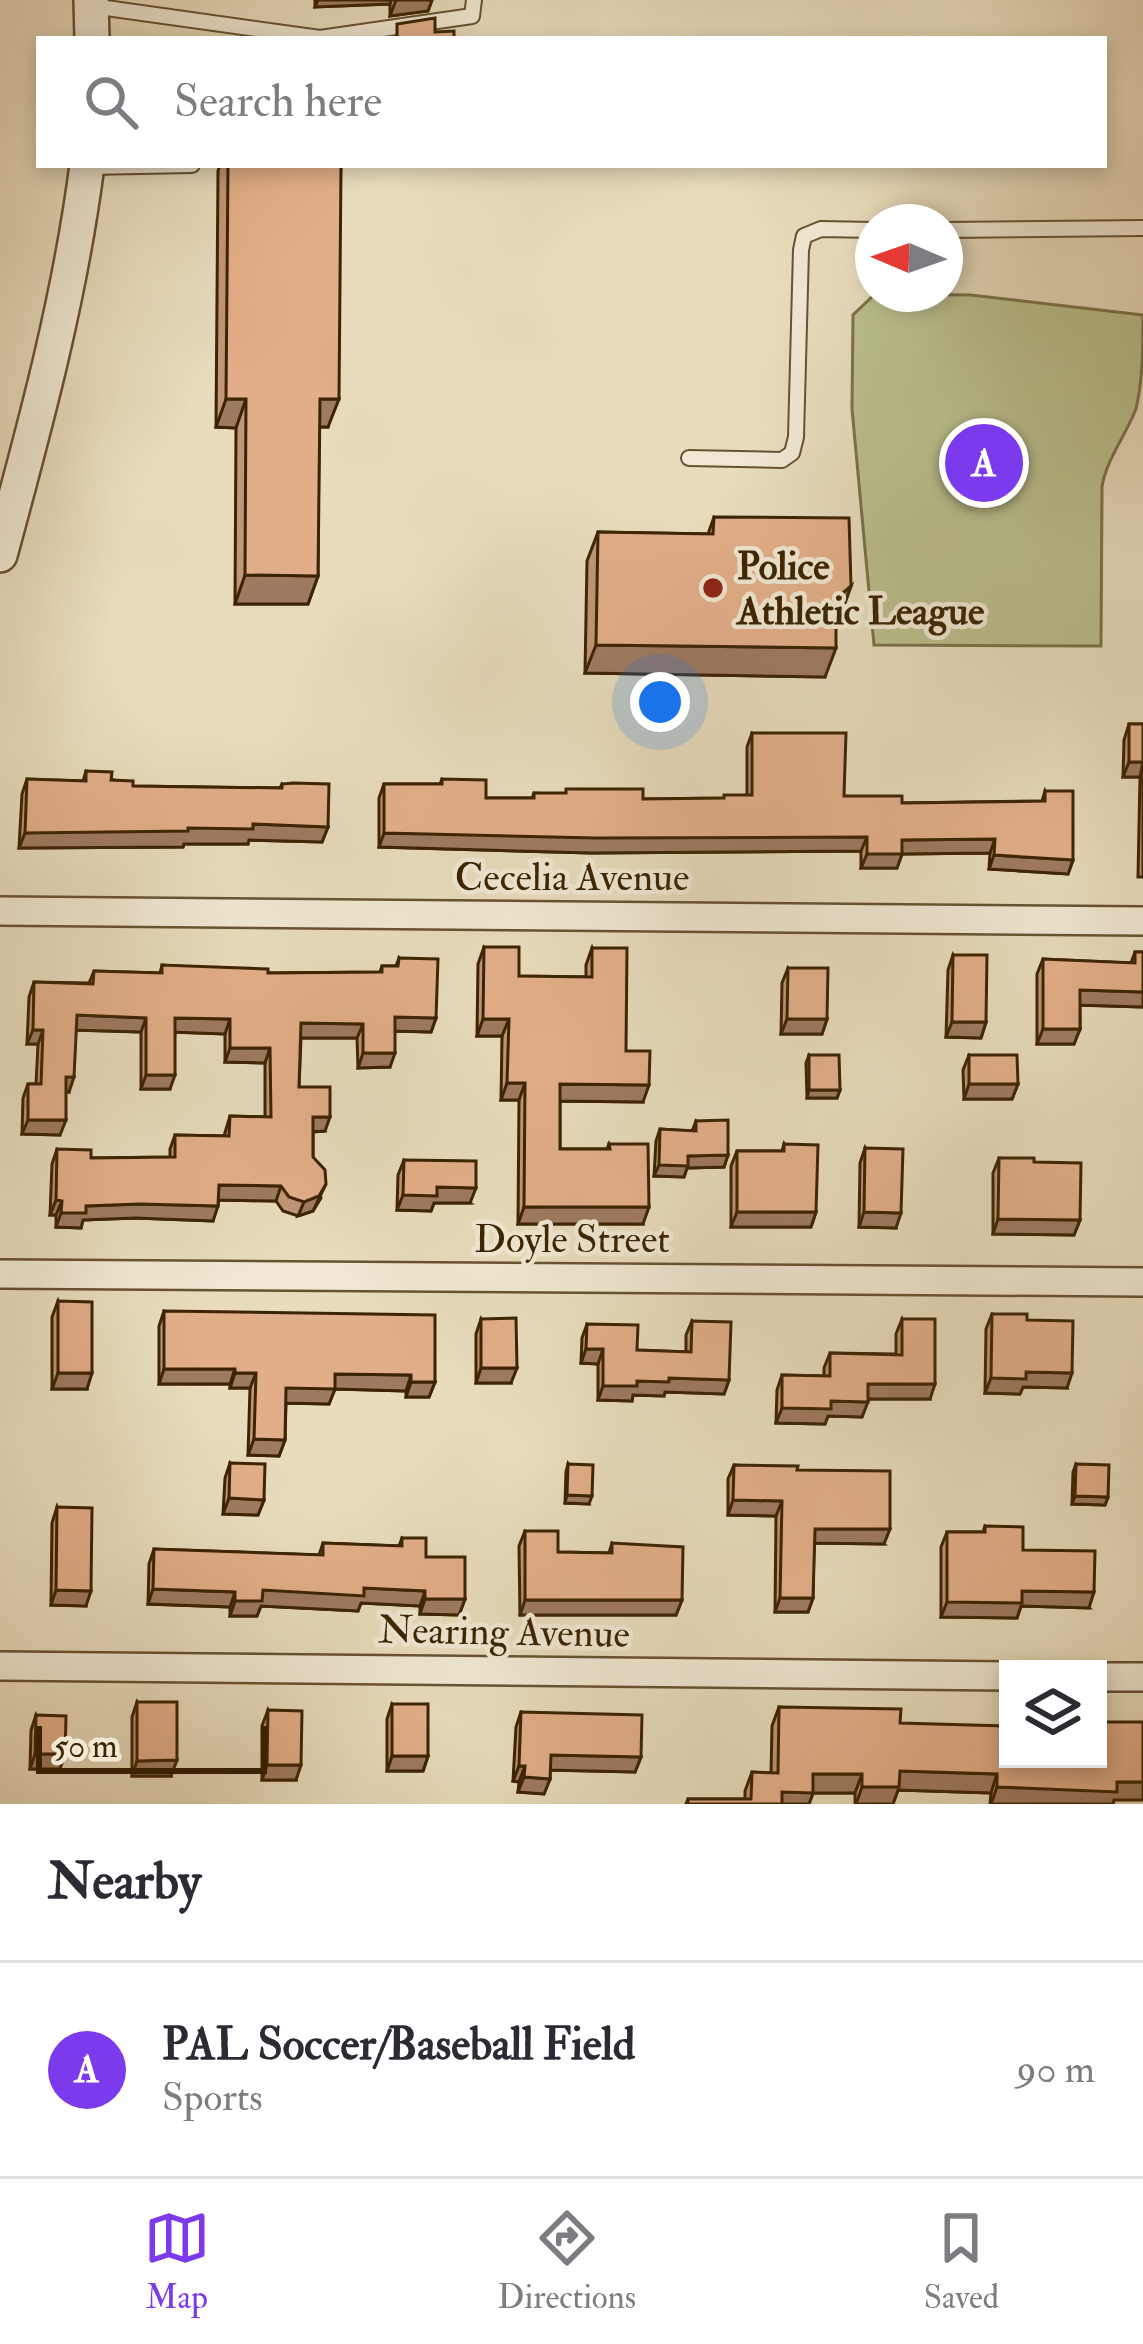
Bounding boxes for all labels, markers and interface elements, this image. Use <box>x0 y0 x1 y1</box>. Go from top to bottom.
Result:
search box <box>36 36 1107 168</box>
icon: search <box>78 69 144 135</box>
text: Search here <box>174 74 382 130</box>
north arrow <box>855 204 963 312</box>
pin: A <box>945 418 1023 508</box>
place label: Police Athletic League <box>735 542 985 636</box>
marker: Police Athletic League <box>700 575 726 601</box>
your location <box>630 672 690 732</box>
street label: Cecelia Avenue <box>455 853 689 902</box>
street label: Doyle Street <box>474 1215 670 1264</box>
street label: Nearing Avenue <box>378 1605 630 1659</box>
map controls <box>999 1660 1107 1768</box>
button: layers <box>999 1660 1107 1768</box>
scale bar <box>36 1720 267 1773</box>
text: 50 m <box>54 1726 118 1767</box>
text: Nearby <box>48 1850 201 1914</box>
text: PAL Soccer/Baseball Field <box>162 2017 635 2073</box>
text: A <box>75 2045 99 2094</box>
text: 90 m <box>1017 2045 1095 2094</box>
text: Sports <box>162 2073 263 2122</box>
tab: Map <box>144 2205 210 2318</box>
tab: Directions <box>498 2205 636 2318</box>
tab: Saved <box>924 2205 999 2318</box>

